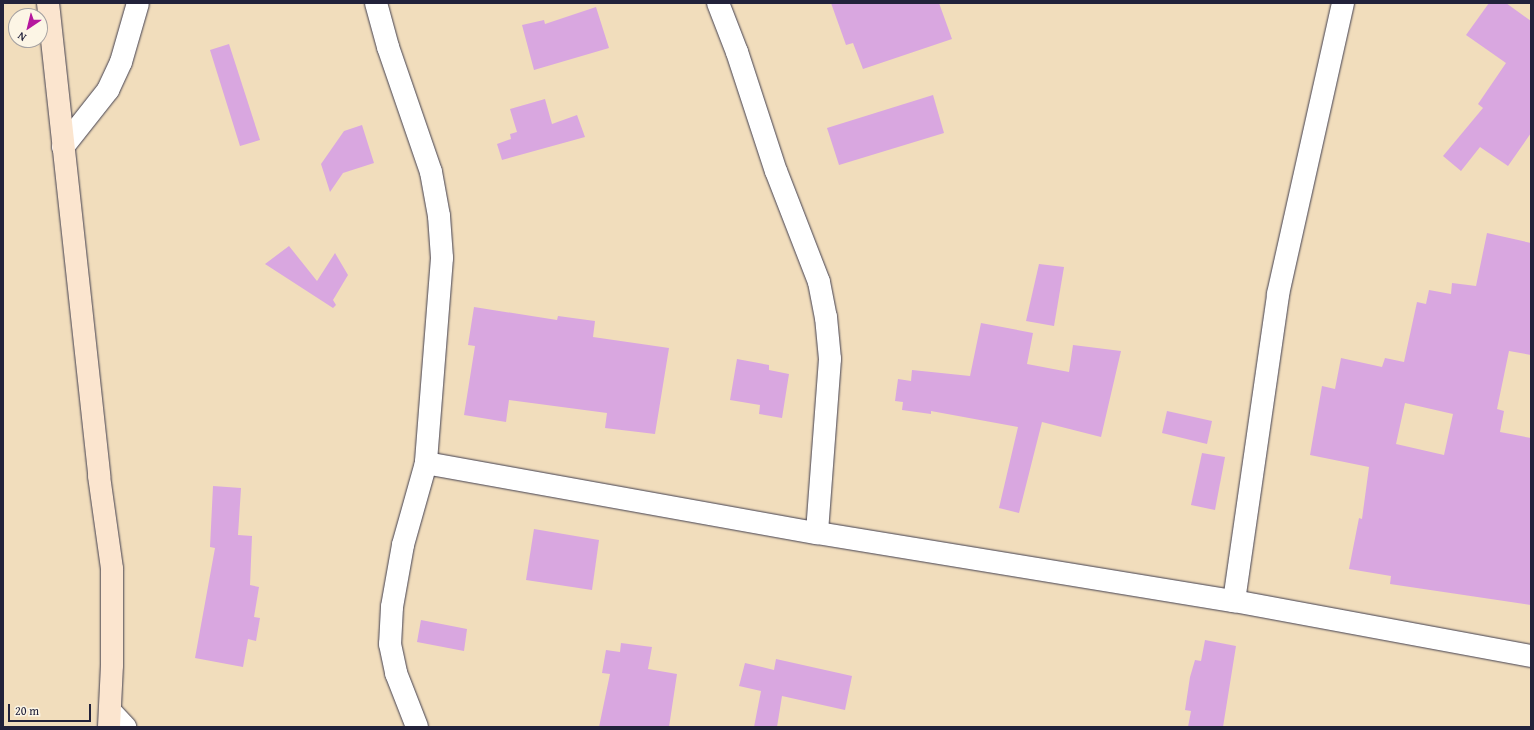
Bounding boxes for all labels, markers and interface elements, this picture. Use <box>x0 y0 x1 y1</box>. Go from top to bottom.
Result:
north arrow <box>8 8 48 48</box>
text: N <box>14 28 29 46</box>
scale bar <box>10 696 93 722</box>
text: 20 m <box>15 702 39 719</box>

